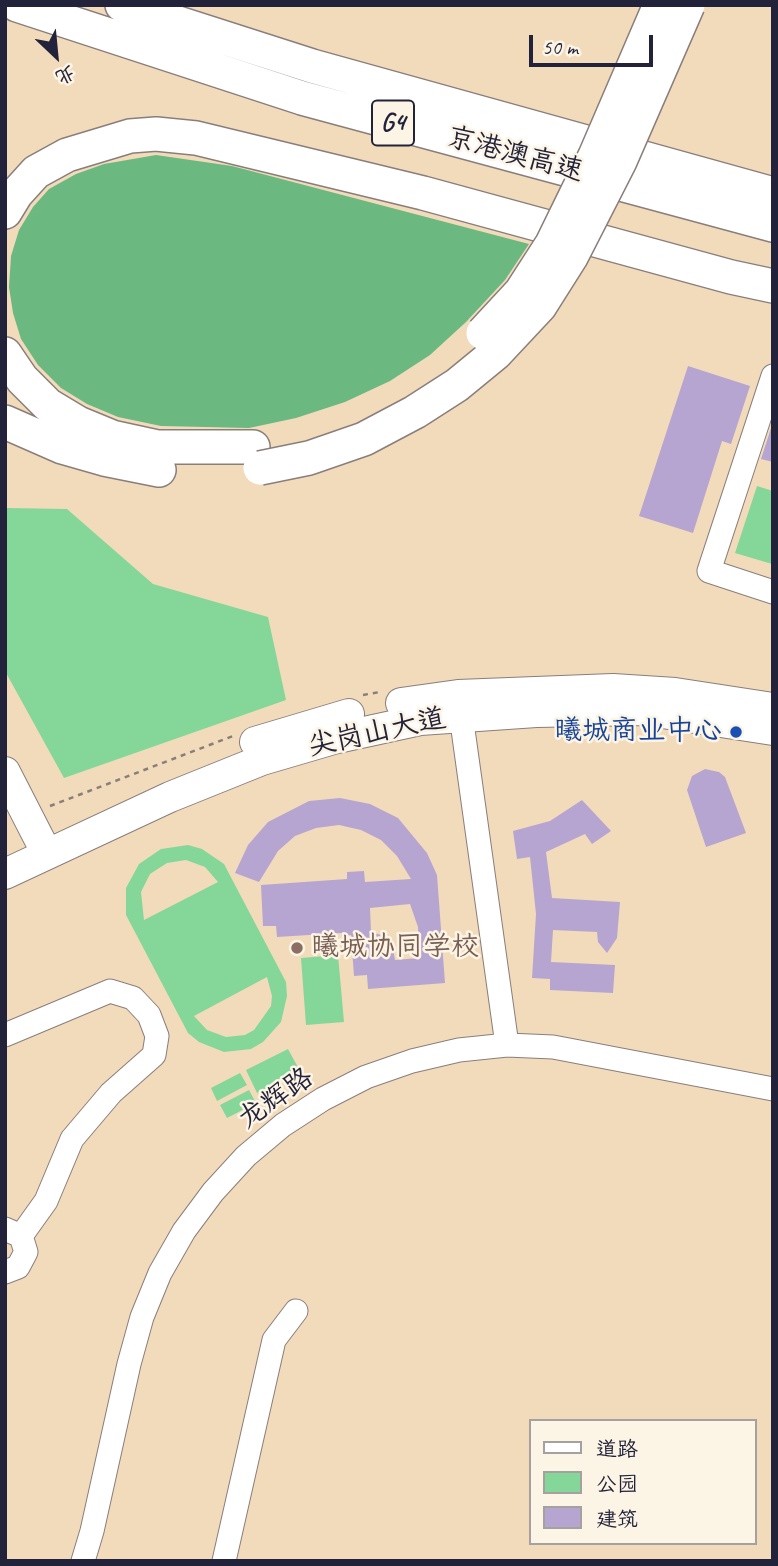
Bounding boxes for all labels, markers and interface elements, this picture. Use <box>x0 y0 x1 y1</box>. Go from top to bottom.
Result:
north arrow <box>21 21 91 91</box>
scale bar <box>533 21 657 65</box>
text: 50 m <box>542 34 578 60</box>
text: 北 <box>51 60 79 90</box>
road number: G4 <box>372 100 414 146</box>
street label: 京港澳高速 <box>443 121 587 189</box>
street label: 尖岗山大道 <box>305 702 449 764</box>
place label: 曦城商业中心 <box>554 715 722 749</box>
marker: 曦城商业中心 <box>728 724 744 740</box>
place label: 曦城协同学校 <box>311 931 479 965</box>
marker: 曦城协同学校 <box>289 940 305 956</box>
street label: 龙辉路 <box>232 1061 320 1137</box>
legend <box>530 1419 757 1545</box>
text: 道路 <box>596 1436 638 1462</box>
text: 公园 <box>596 1471 638 1497</box>
text: 建筑 <box>596 1506 638 1532</box>

